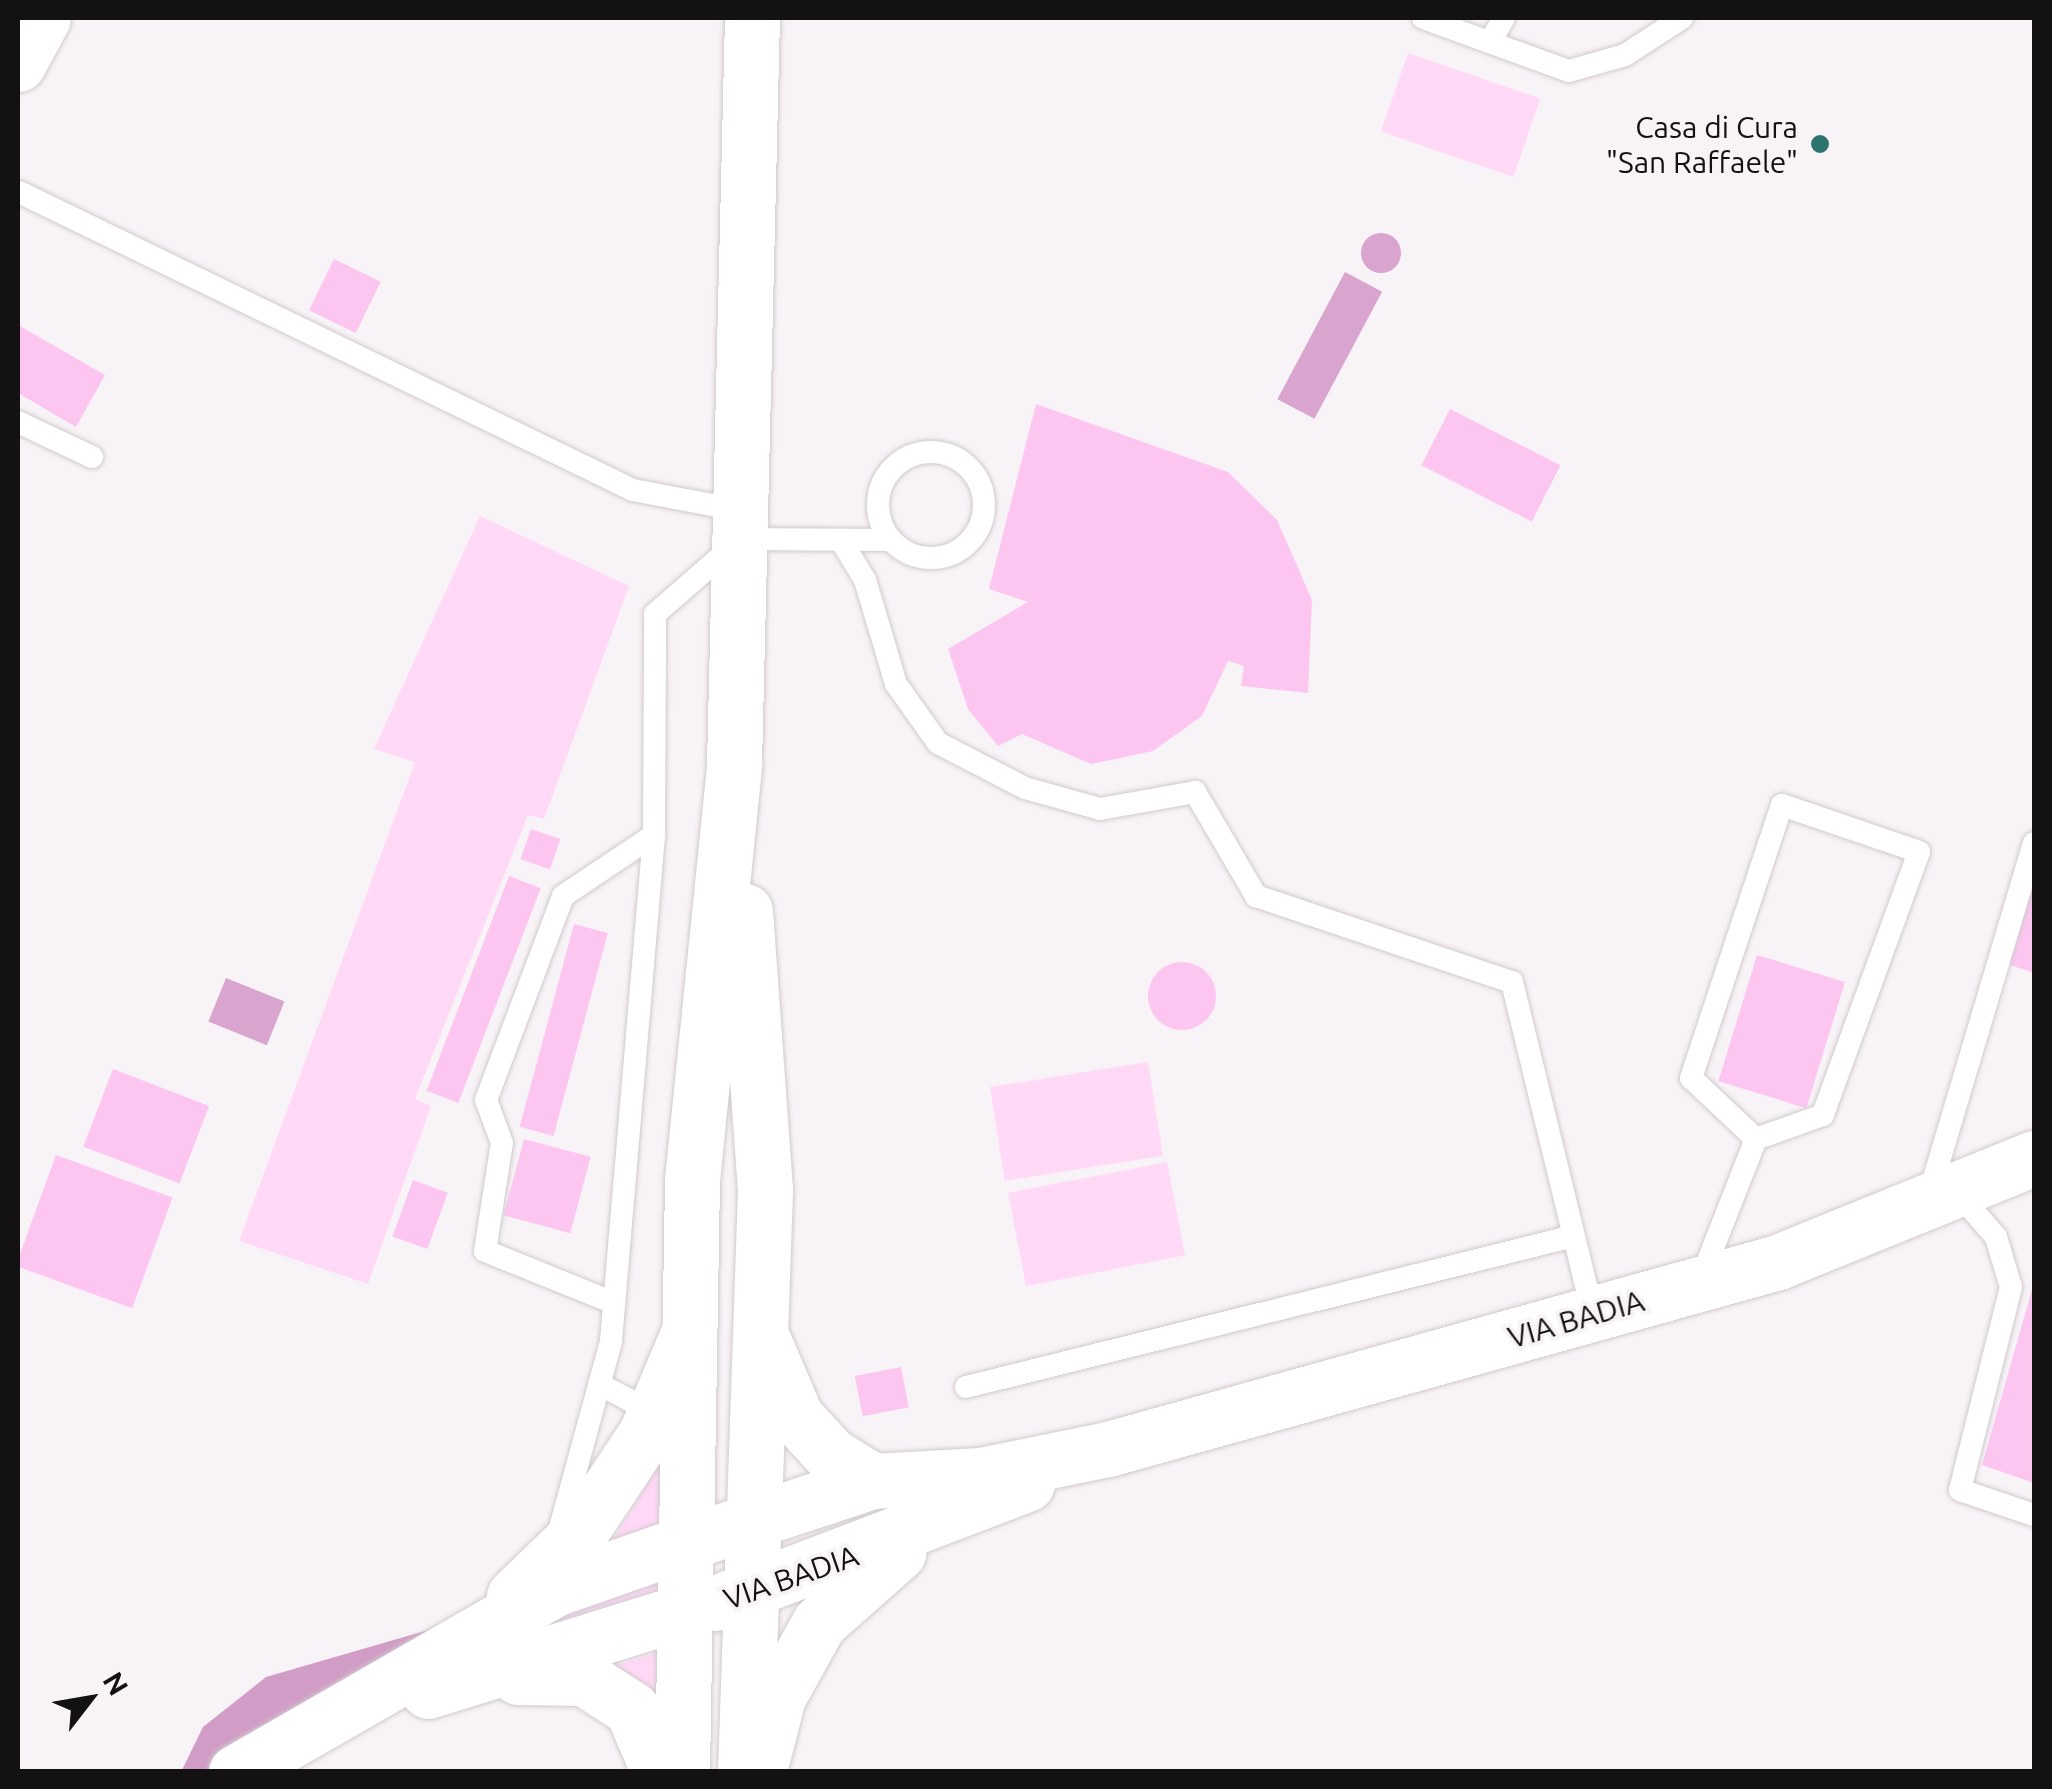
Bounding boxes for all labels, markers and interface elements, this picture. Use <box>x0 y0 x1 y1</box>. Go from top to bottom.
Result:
place label: Casa di Cura "San Raffaele" <box>1606 109 1798 180</box>
marker: Casa di Cura "San Raffaele" <box>1807 131 1833 157</box>
street label: VIA BADIA <box>1504 1282 1648 1356</box>
street label: VIA BADIA <box>719 1537 863 1617</box>
north arrow <box>40 1649 140 1749</box>
text: N <box>97 1666 135 1700</box>

